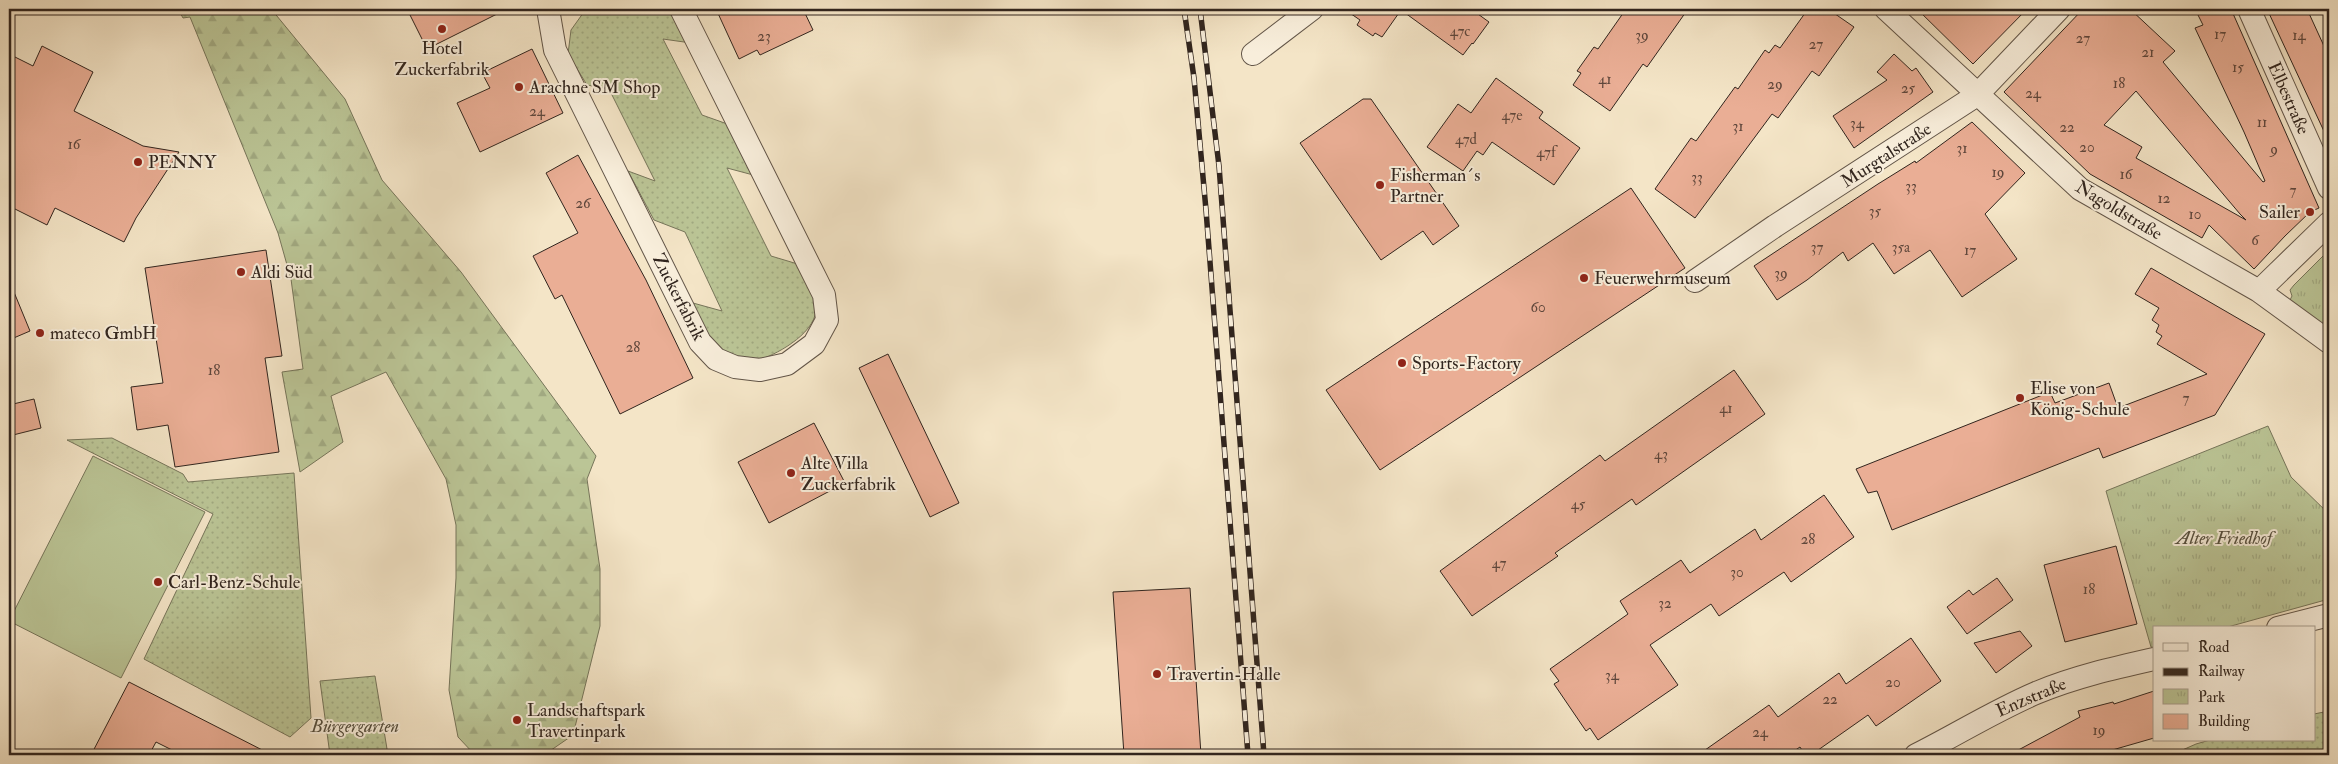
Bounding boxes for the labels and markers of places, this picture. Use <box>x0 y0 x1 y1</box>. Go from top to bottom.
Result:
marker: Hotel Zuckerfabrik <box>436 23 448 35</box>
place label: Hotel Zuckerfabrik <box>395 37 490 81</box>
place label: Arachne SM Shop <box>528 76 660 99</box>
marker: Arachne SM Shop <box>513 81 525 93</box>
place label: PENNY <box>148 151 217 174</box>
marker: PENNY <box>132 156 144 168</box>
place label: Fisherman´s Partner <box>1390 164 1481 208</box>
marker: Fisherman´s Partner <box>1374 179 1386 191</box>
place label: Sailer <box>2259 201 2300 224</box>
marker: Sailer <box>2304 206 2316 218</box>
place label: Aldi Süd <box>250 261 313 284</box>
marker: Aldi Süd <box>235 266 247 278</box>
place label: Feuerwehrmuseum <box>1594 267 1731 290</box>
marker: Feuerwehrmuseum <box>1578 272 1590 284</box>
place label: mateco GmbH <box>50 322 157 345</box>
marker: mateco GmbH <box>34 327 46 339</box>
place label: Sports-Factory <box>1412 352 1522 375</box>
marker: Sports-Factory <box>1396 357 1408 369</box>
place label: Elise von König-Schule <box>2030 377 2130 421</box>
marker: Elise von König-Schule <box>2014 392 2026 404</box>
place label: Alte Villa Zuckerfabrik <box>800 452 896 496</box>
marker: Alte Villa Zuckerfabrik <box>785 467 797 479</box>
place label: Carl-Benz-Schule <box>168 571 301 594</box>
marker: Carl-Benz-Schule <box>152 576 164 588</box>
place label: Travertin-Halle <box>1167 663 1281 686</box>
marker: Travertin-Halle <box>1151 668 1163 680</box>
place label: Landschaftspark Travertinpark <box>527 699 646 743</box>
marker: Landschaftspark Travertinpark <box>511 714 523 726</box>

